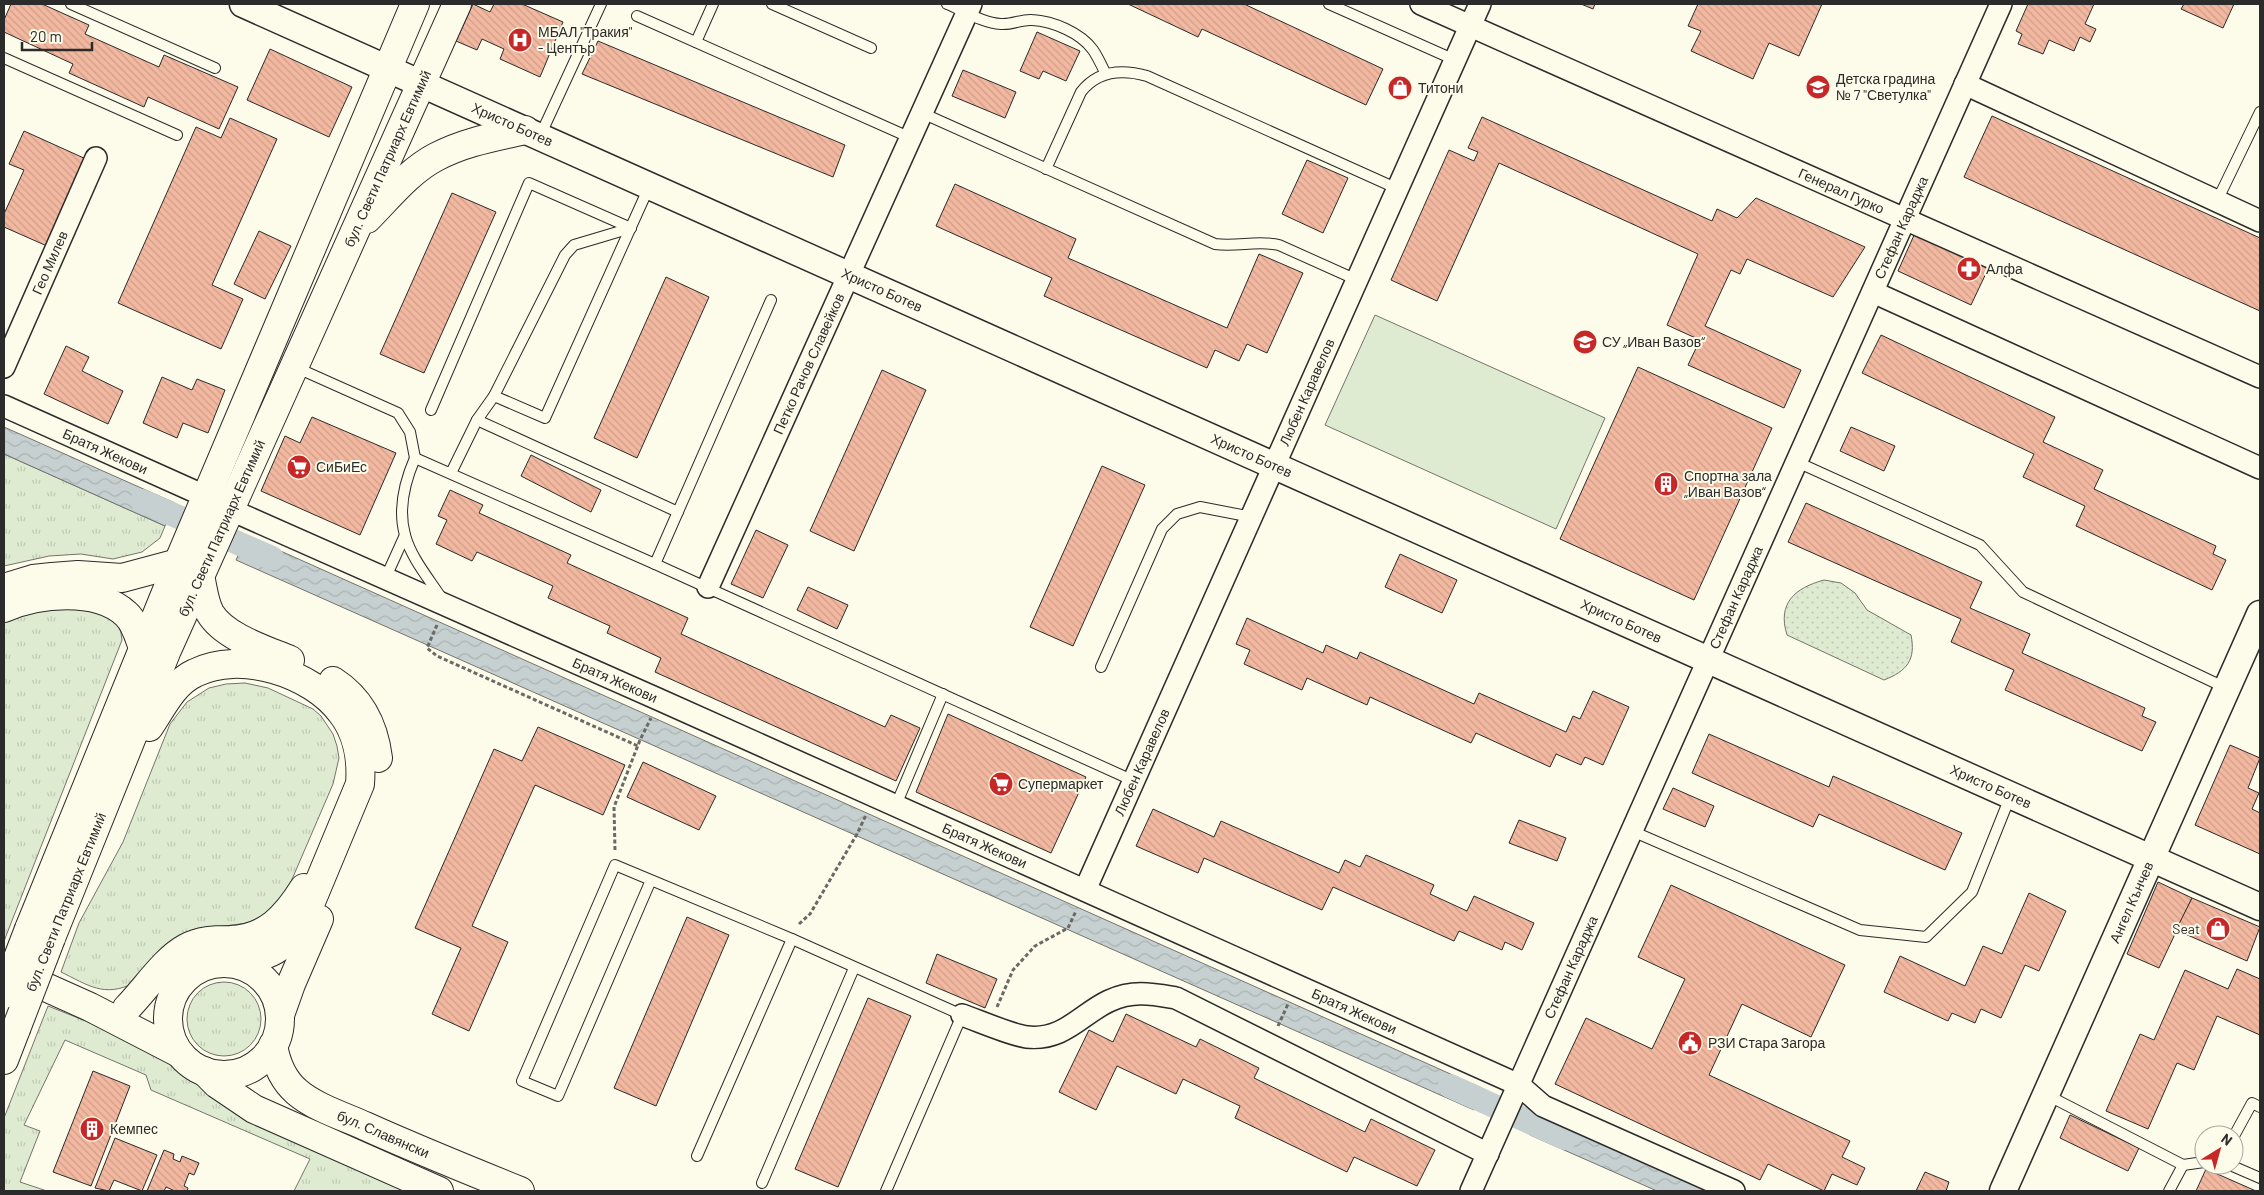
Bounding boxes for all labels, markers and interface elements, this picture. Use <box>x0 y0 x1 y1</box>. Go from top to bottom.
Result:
scale bar <box>22 20 92 52</box>
place label: МБАЛ "Тракия" - Център <box>538 23 633 56</box>
text: 20 m <box>30 27 62 45</box>
hospital icon: МБАЛ "Тракия" - Център <box>507 27 533 53</box>
street label: бул. Свети Патриарх Евтимий <box>340 67 434 250</box>
place label: Детска градина № 7 "Светулка" <box>1836 70 1935 103</box>
school or university icon: Детска градина № 7 "Светулка" <box>1805 74 1831 100</box>
shop icon: Титони <box>1387 75 1413 101</box>
place label: Титони <box>1418 79 1463 96</box>
street label: Христо Ботев <box>469 99 556 150</box>
street label: Генерал Гурко <box>1796 164 1887 217</box>
street label: Стефан Караджа <box>1870 173 1931 282</box>
street label: Гео Милев <box>28 228 71 297</box>
pharmacy icon: Алфа <box>1956 256 1982 282</box>
place label: Алфа <box>1986 260 2023 277</box>
street label: Христо Ботев <box>839 264 925 315</box>
street label: Петко Рачов Славейков <box>769 290 847 437</box>
school or university icon: СУ „Иван Вазов“ <box>1572 329 1598 355</box>
place label: СУ „Иван Вазов“ <box>1602 333 1705 350</box>
street label: Любен Каравелов <box>1275 336 1338 448</box>
street label: Братя Жекови <box>60 425 151 477</box>
street label: Христо Ботев <box>1209 430 1295 481</box>
street label: бул. Свети Патриарх Евтимий <box>174 437 268 619</box>
supermarket icon: СиБиЕс <box>286 454 312 480</box>
place label: СиБиЕс <box>316 458 367 475</box>
place label: Спортна зала „Иван Вазов“ <box>1684 467 1772 500</box>
building icon: Спортна зала „Иван Вазов“ <box>1653 471 1679 497</box>
street label: Стефан Караджа <box>1705 543 1766 651</box>
street label: Христо Ботев <box>1578 595 1665 646</box>
street label: Братя Жекови <box>570 653 660 706</box>
street label: Любен Каравелов <box>1110 706 1173 818</box>
street label: Христо Ботев <box>1948 761 2034 812</box>
supermarket icon: Супермаркет <box>988 771 1014 797</box>
place label: Супермаркет <box>1018 775 1104 792</box>
street label: бул. Свети Патриарх Евтимий <box>22 810 109 994</box>
street label: Братя Жекови <box>940 819 1030 871</box>
street label: Ангел Кънчев <box>2106 859 2157 946</box>
street label: Стефан Караджа <box>1540 913 1601 1021</box>
shop icon: Seat <box>2205 916 2231 942</box>
place label: Seat <box>2172 920 2200 937</box>
street label: Братя Жекови <box>1309 984 1400 1037</box>
public building icon: РЗИ Стара Загора <box>1677 1030 1703 1056</box>
place label: РЗИ Стара Загора <box>1708 1034 1825 1051</box>
street label: бул. Славянски <box>335 1106 432 1161</box>
building icon: Кемпес <box>79 1116 105 1142</box>
place label: Кемпес <box>110 1120 158 1137</box>
north arrow <box>2194 1125 2244 1175</box>
text: N <box>2218 1130 2236 1149</box>

